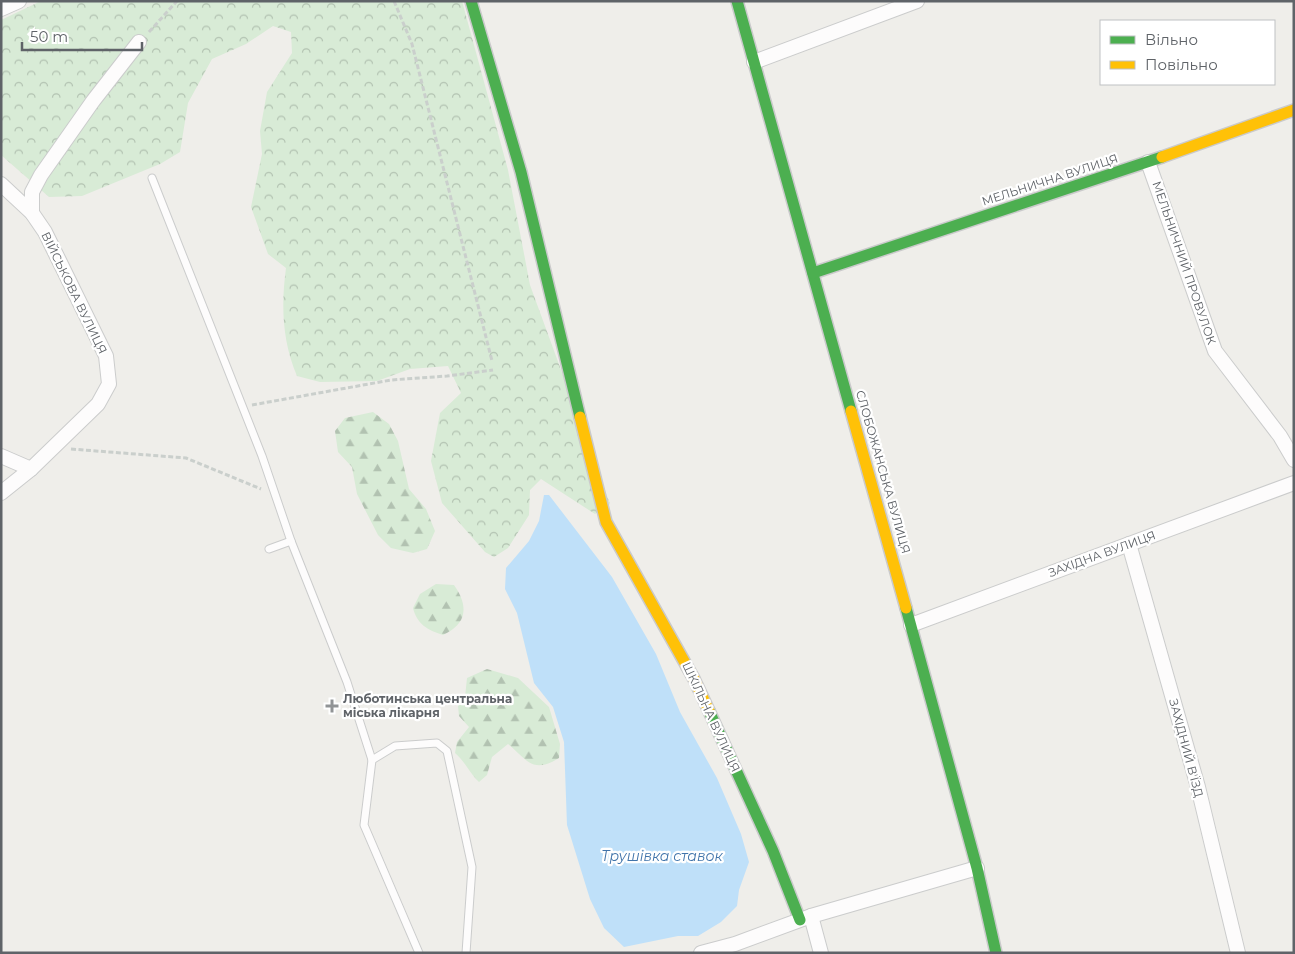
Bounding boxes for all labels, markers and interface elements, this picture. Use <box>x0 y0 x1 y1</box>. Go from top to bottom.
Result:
scale bar <box>22 20 142 52</box>
legend <box>1100 20 1275 85</box>
text: 50 m <box>30 27 68 46</box>
text: Вільно <box>1145 30 1198 49</box>
text: Повільно <box>1145 55 1218 74</box>
street label: МЕЛЬНИЧНА ВУЛИЦЯ <box>980 150 1120 209</box>
street label: МЕЛЬНИЧНИЙ ПРОВУЛОК <box>1149 179 1220 347</box>
street label: ВІЙСЬКОВА ВУЛИЦЯ <box>38 229 111 356</box>
street label: СЛОБОЖАНСЬКА ВУЛИЦЯ <box>853 388 914 555</box>
street label: ЗАХІДНА ВУЛИЦЯ <box>1046 527 1158 580</box>
street label: ШКІЛЬНА ВУЛИЦЯ <box>679 659 744 774</box>
place label: Люботинська центральна міська лікарня <box>343 691 512 720</box>
street label: ЗАХІДНИЙ В'ЇЗД <box>1166 697 1207 799</box>
marker: Люботинська центральна міська лікарня <box>325 699 339 713</box>
water label: Трушівка ставок <box>601 847 724 865</box>

